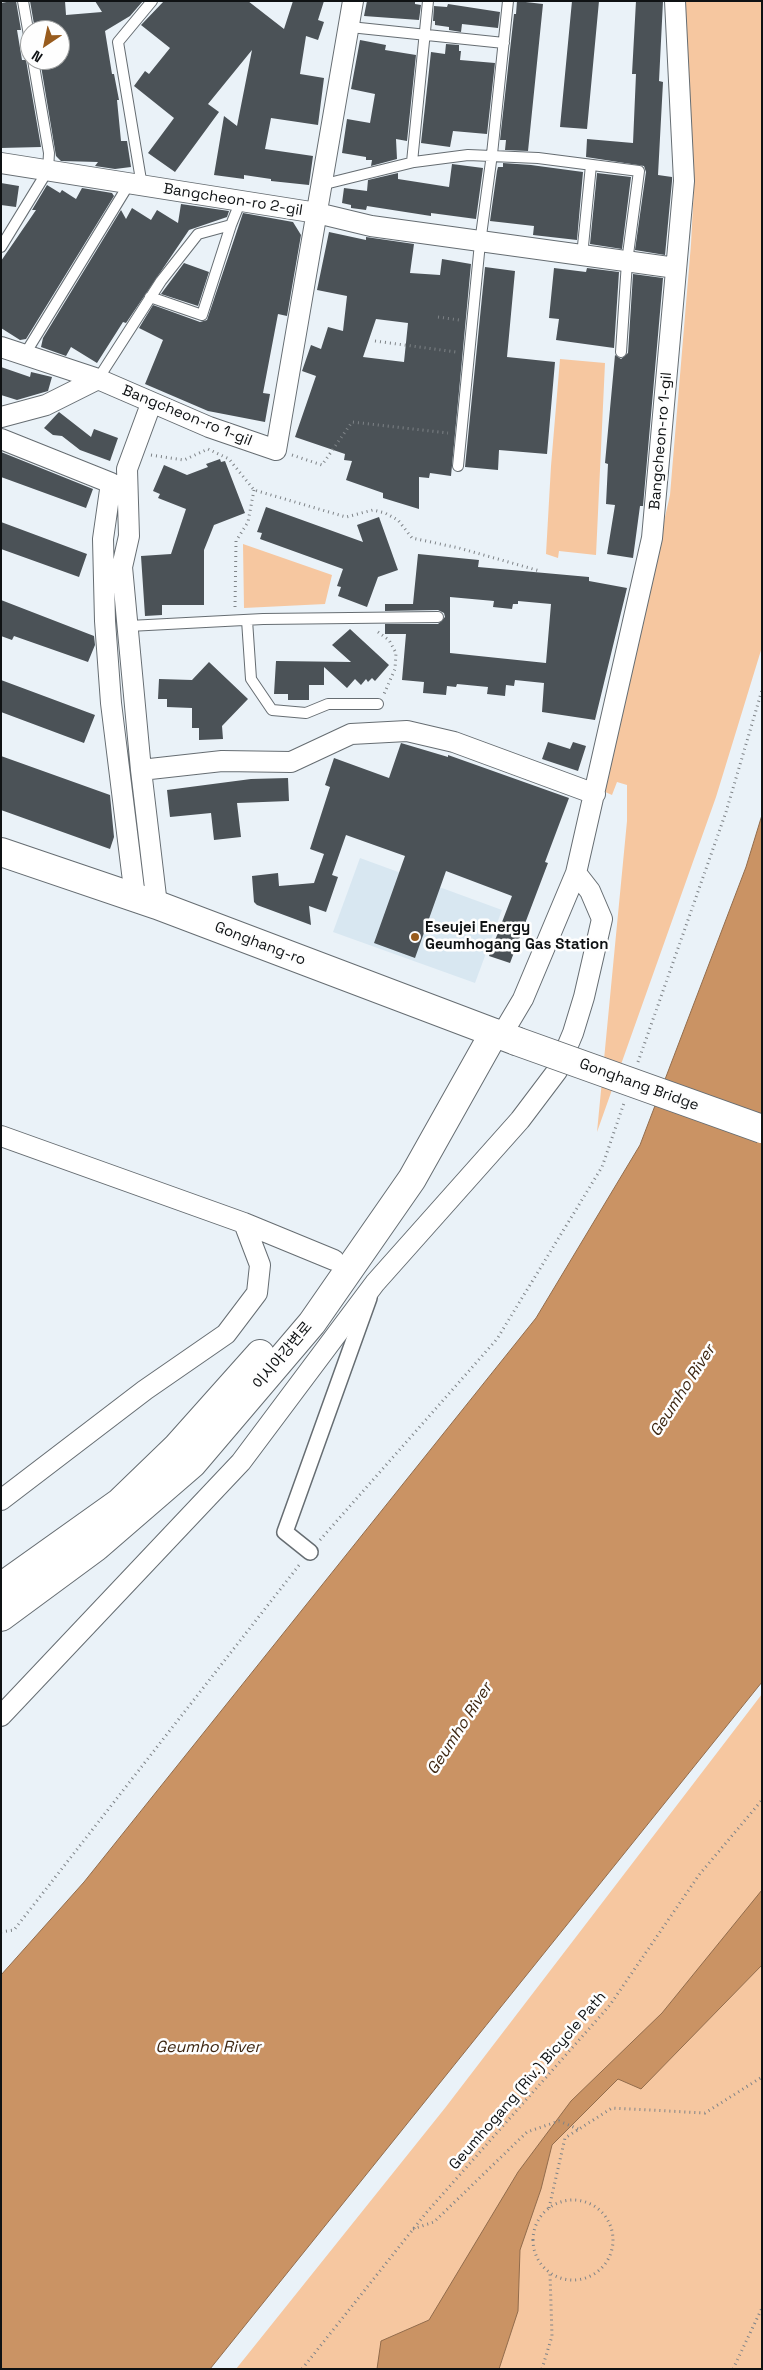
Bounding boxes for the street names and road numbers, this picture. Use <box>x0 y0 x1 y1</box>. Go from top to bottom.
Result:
street label: Bangcheon-ro 2-gil <box>162 180 304 220</box>
street label: Bangcheon-ro 1-gil <box>646 371 676 511</box>
street label: Bangcheon-ro 1-gil <box>120 382 254 450</box>
street label: Gonghang-ro <box>212 918 308 970</box>
street label: Gonghang Bridge <box>577 1055 701 1115</box>
street label: 이시아강변로 <box>249 1319 317 1393</box>
street label: Geumhogang (Riv.) Bicycle Path <box>446 1988 610 2174</box>

